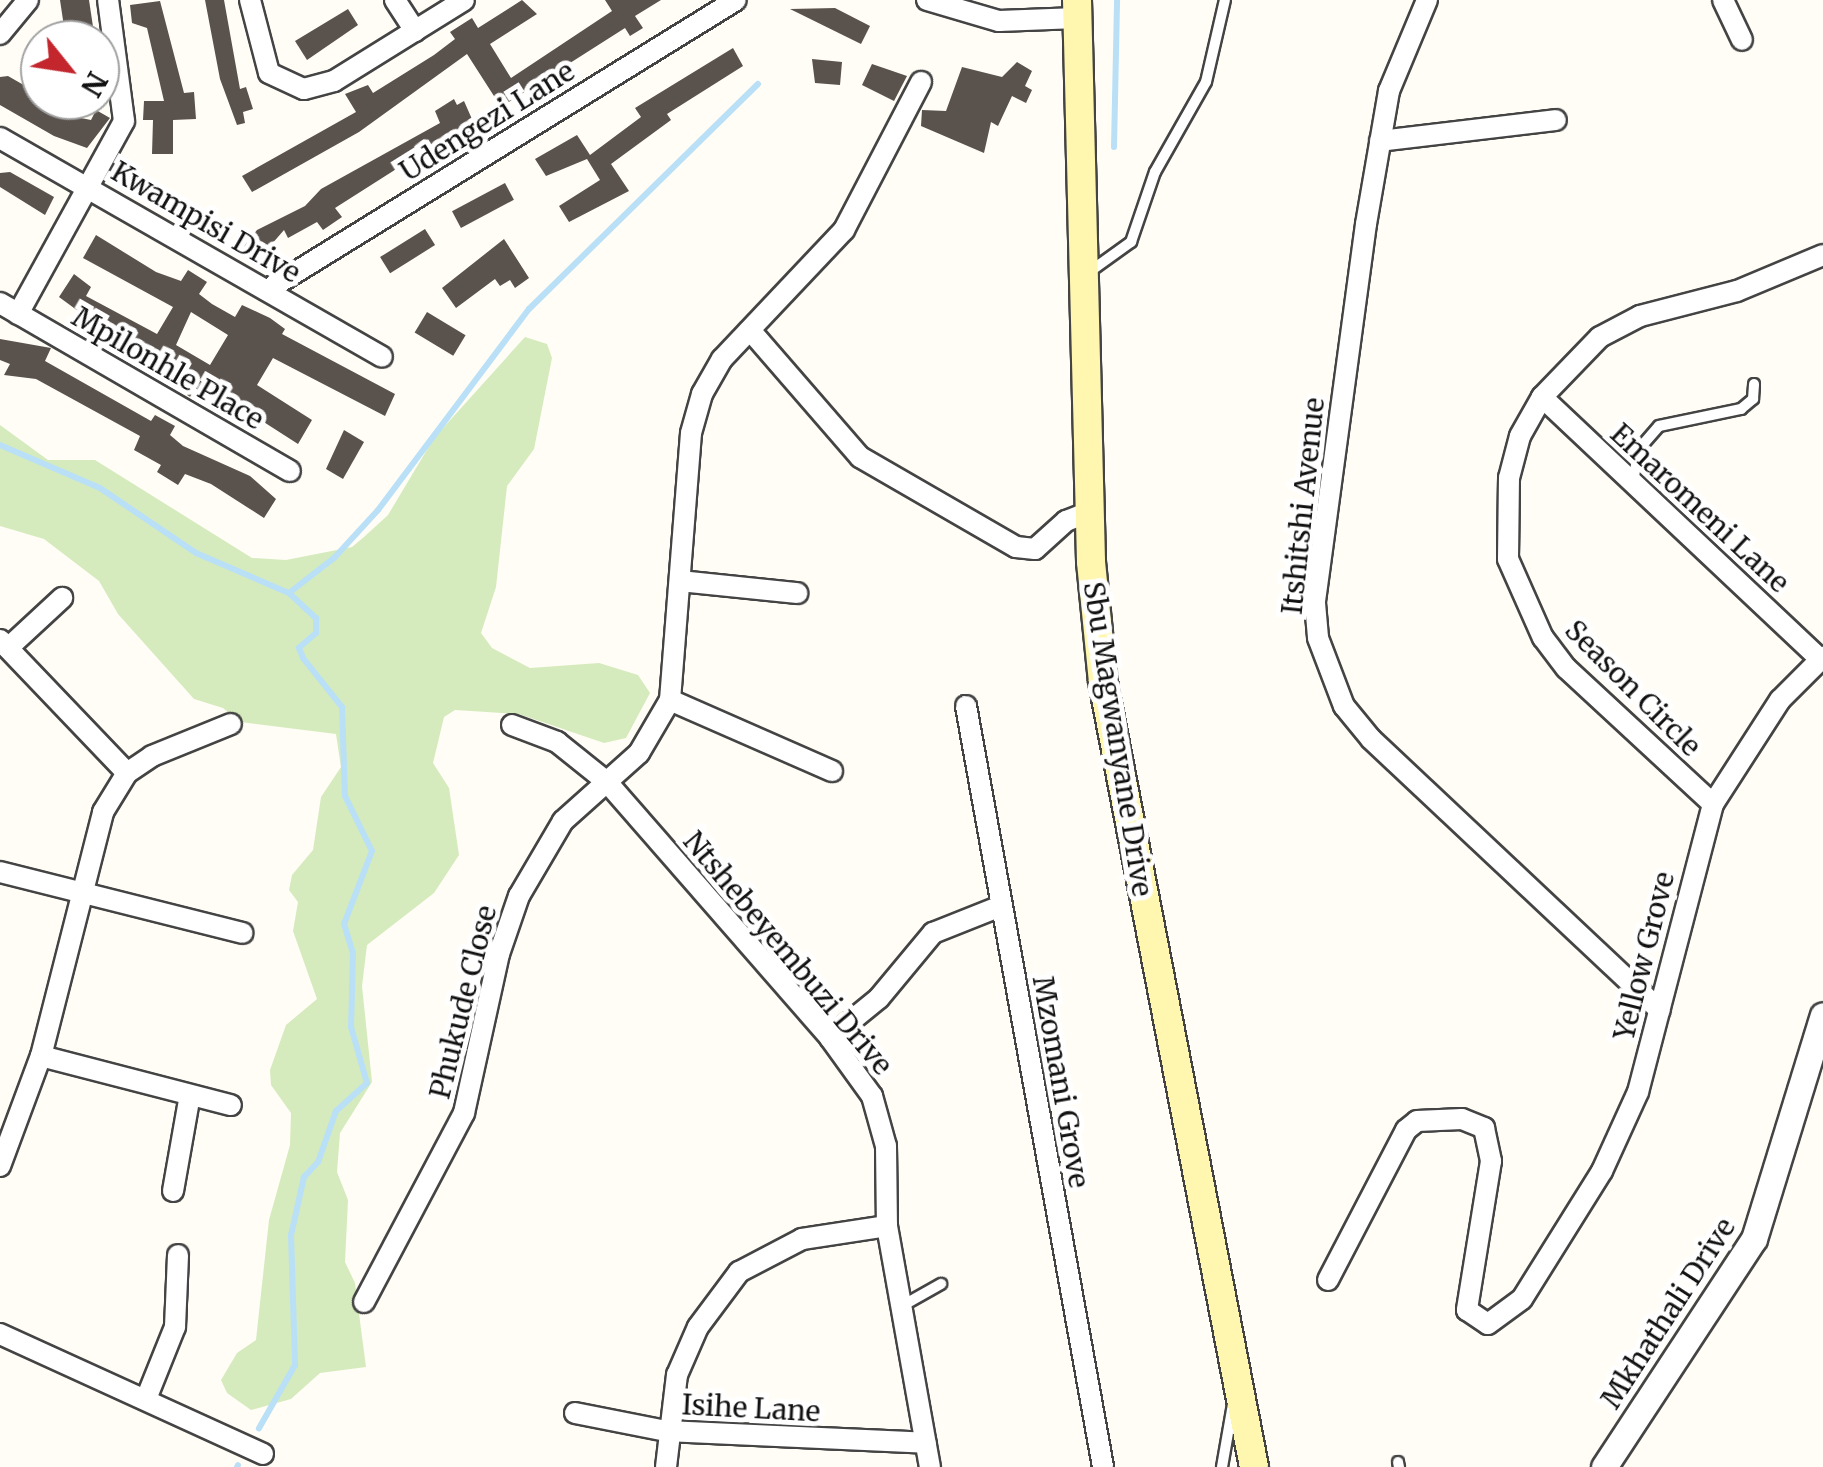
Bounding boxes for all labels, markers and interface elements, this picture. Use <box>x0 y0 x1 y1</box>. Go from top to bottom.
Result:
north arrow <box>20 20 120 120</box>
street label: Udengezi Lane <box>394 54 580 188</box>
text: N <box>73 65 115 103</box>
street label: Kwampisi Drive <box>106 154 306 290</box>
street label: Mpilonhle Place <box>66 300 270 436</box>
street label: Itshitshi Avenue <box>1275 396 1331 616</box>
street label: Emaromeni Lane <box>1604 417 1796 599</box>
street label: Sbu Magwanyane Drive <box>1077 579 1159 899</box>
street label: Season Circle <box>1558 613 1708 763</box>
street label: Ntshebeyembuzi Drive <box>677 825 899 1081</box>
street label: Yellow Grove <box>1607 868 1681 1044</box>
street label: Phukude Close <box>423 902 503 1102</box>
street label: Mzomani Grove <box>1026 973 1096 1191</box>
street label: Mkhathali Drive <box>1594 1212 1742 1414</box>
street label: Isihe Lane <box>681 1388 821 1428</box>

